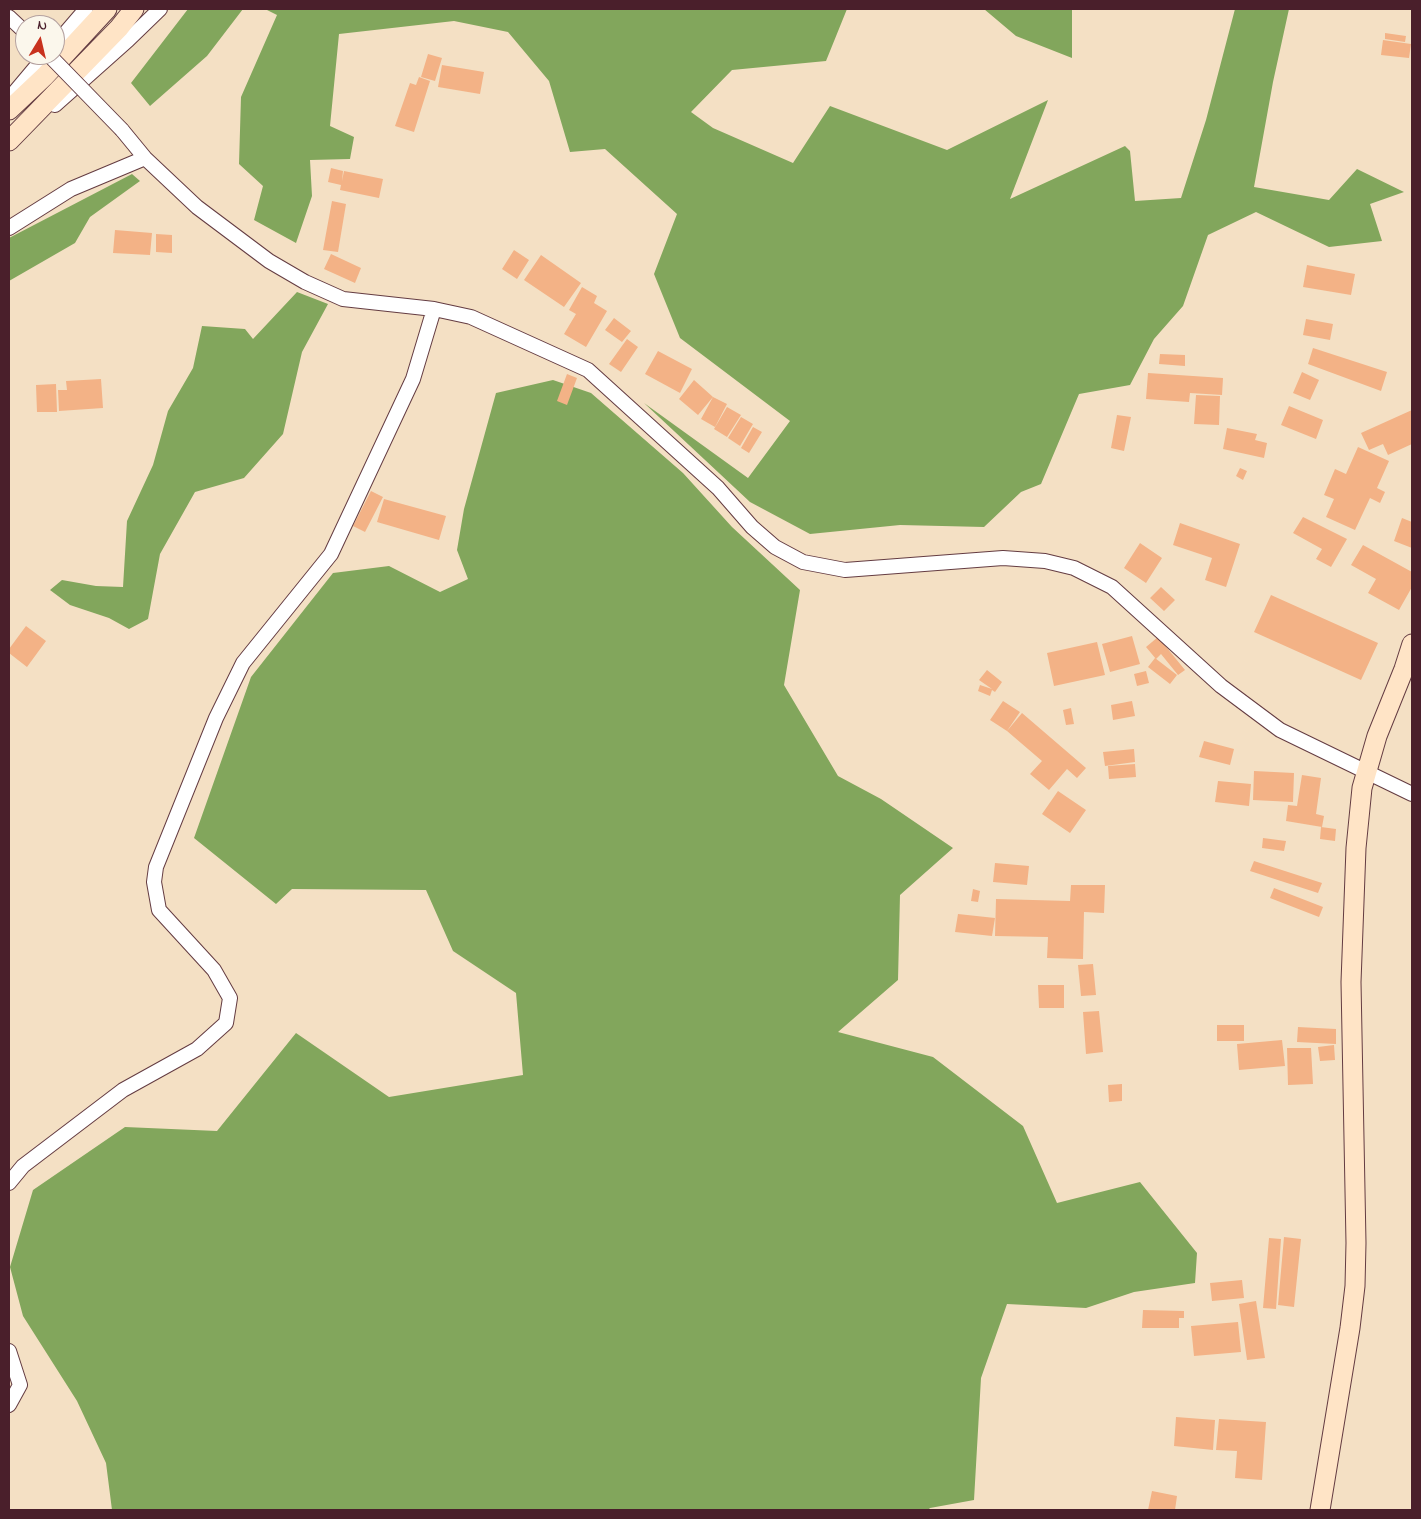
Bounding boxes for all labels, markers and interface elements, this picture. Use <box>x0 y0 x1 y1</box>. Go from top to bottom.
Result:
north arrow <box>15 15 65 65</box>
text: N <box>36 15 49 37</box>

